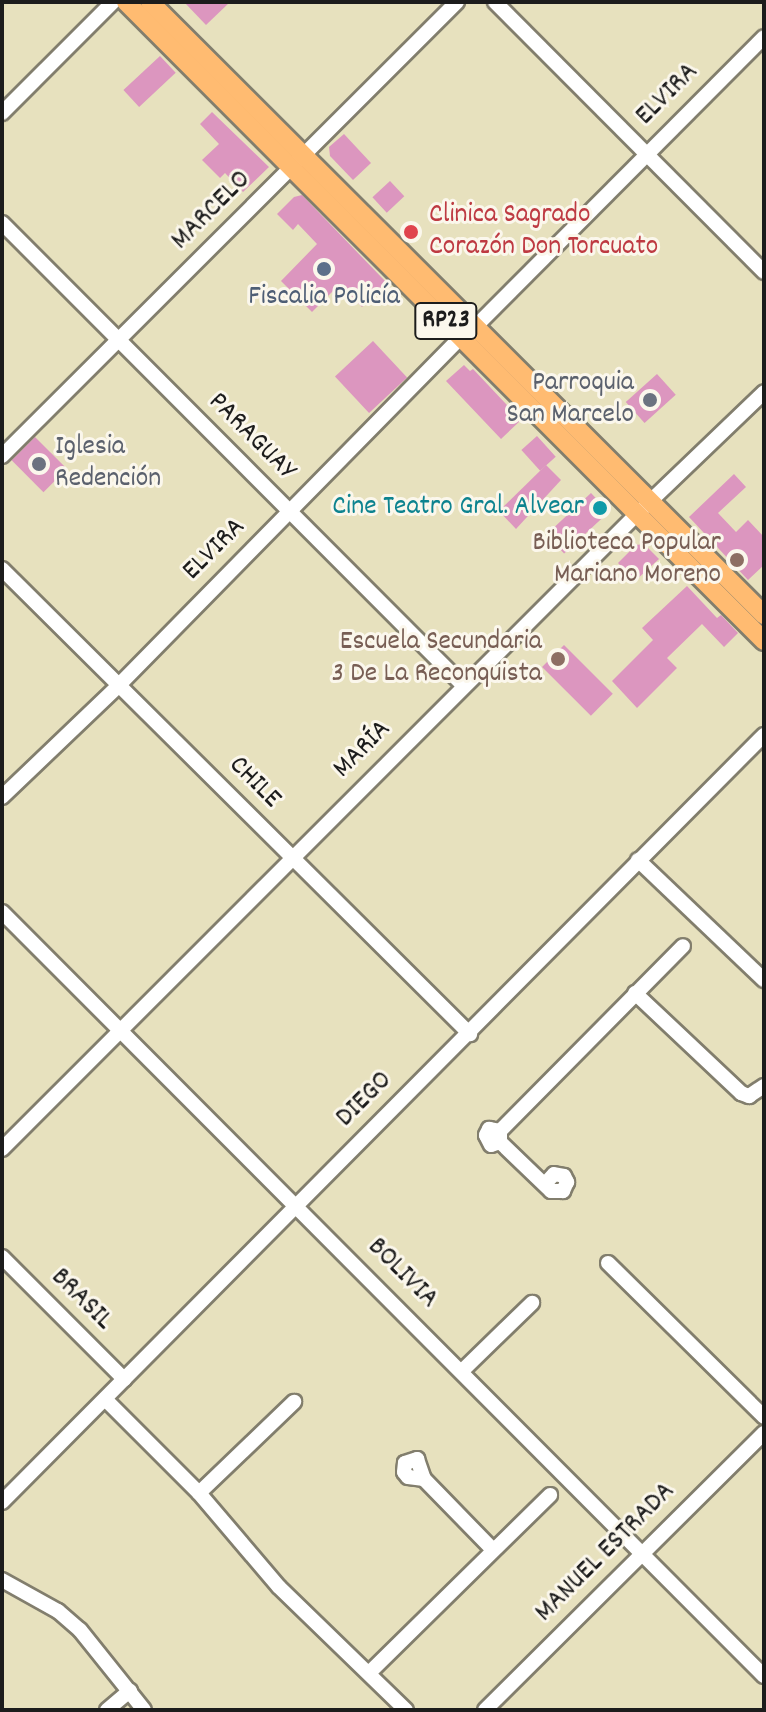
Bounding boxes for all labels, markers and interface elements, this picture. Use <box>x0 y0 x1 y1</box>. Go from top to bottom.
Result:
street label: ELVIRA <box>630 57 706 133</box>
street label: MARCELO <box>165 164 259 258</box>
place label: Clinica Sagrado Corazón Don Torcuato <box>429 199 658 265</box>
marker: Clinica Sagrado Corazón Don Torcuato <box>400 221 422 243</box>
marker: Fiscalia Policía <box>315 260 333 278</box>
place label: Fiscalia Policía <box>248 281 400 315</box>
road number: RP23 <box>414 299 478 343</box>
place label: Parroquia San Marcelo <box>507 367 634 433</box>
street label: PARAGUAY <box>200 386 302 488</box>
marker: Parroquia San Marcelo <box>641 391 659 409</box>
place label: Iglesia Redención <box>55 431 161 497</box>
marker: Iglesia Redención <box>30 455 48 473</box>
place label: Cine Teatro Gral. Alvear <box>332 491 584 525</box>
marker: Cine Teatro Gral. Alvear <box>591 499 609 517</box>
street label: ELVIRA <box>177 512 253 588</box>
place label: Biblioteca Popular Mariano Moreno <box>532 527 721 593</box>
marker: Biblioteca Popular Mariano Moreno <box>728 551 746 569</box>
place label: Escuela Secundaria 3 De La Reconquista <box>331 626 542 692</box>
marker: Escuela Secundaria 3 De La Reconquista <box>549 650 567 668</box>
street label: MARÍA <box>327 714 399 786</box>
street label: CHILE <box>221 750 287 816</box>
street label: DIEGO <box>330 1065 400 1135</box>
street label: BOLIVIA <box>359 1231 445 1317</box>
street label: BRASIL <box>43 1262 119 1338</box>
street label: MANUEL ESTRADA <box>529 1476 683 1630</box>

